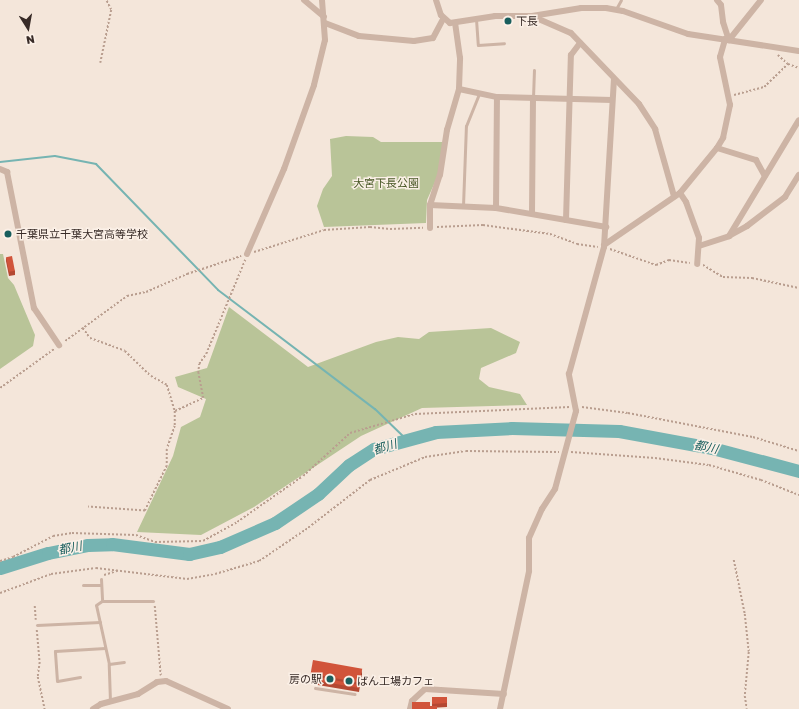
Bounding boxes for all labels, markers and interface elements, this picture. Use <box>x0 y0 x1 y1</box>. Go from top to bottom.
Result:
north arrow <box>8 8 48 48</box>
place label: 下長 <box>516 14 538 28</box>
marker: 下長 <box>503 16 513 26</box>
text: N <box>25 33 36 47</box>
park label: 大宮下長公園 <box>353 176 419 190</box>
place label: 千葉県立千葉大宮高等学校 <box>16 227 148 241</box>
marker: 千葉県立千葉大宮高等学校 <box>3 229 13 239</box>
water label: 都川 <box>371 436 399 458</box>
water label: 都川 <box>693 437 719 457</box>
water label: 都川 <box>57 539 83 557</box>
place label: 房の駅 <box>289 672 322 686</box>
marker: 房の駅 <box>325 674 335 684</box>
place label: ばん工場カフェ <box>357 674 434 688</box>
marker: ばん工場カフェ <box>344 676 354 686</box>

